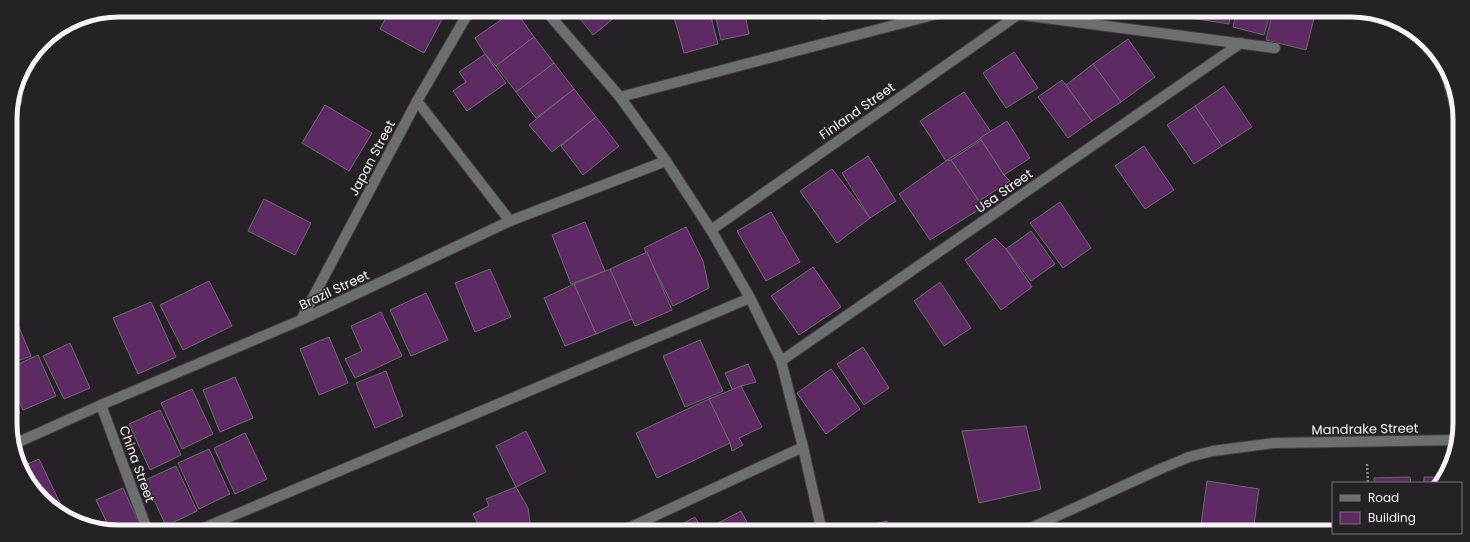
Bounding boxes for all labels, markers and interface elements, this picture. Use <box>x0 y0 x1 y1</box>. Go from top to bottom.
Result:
street label: Finland Street <box>815 78 899 144</box>
street label: Japan Street <box>344 117 400 199</box>
street label: Usa Street <box>972 164 1037 218</box>
street label: Brazil Street <box>296 265 372 315</box>
street label: Mandrake Street <box>1311 419 1419 439</box>
street label: China Street <box>114 423 160 505</box>
legend <box>1332 482 1462 534</box>
text: Road <box>1368 489 1399 506</box>
text: Building <box>1368 509 1416 526</box>

